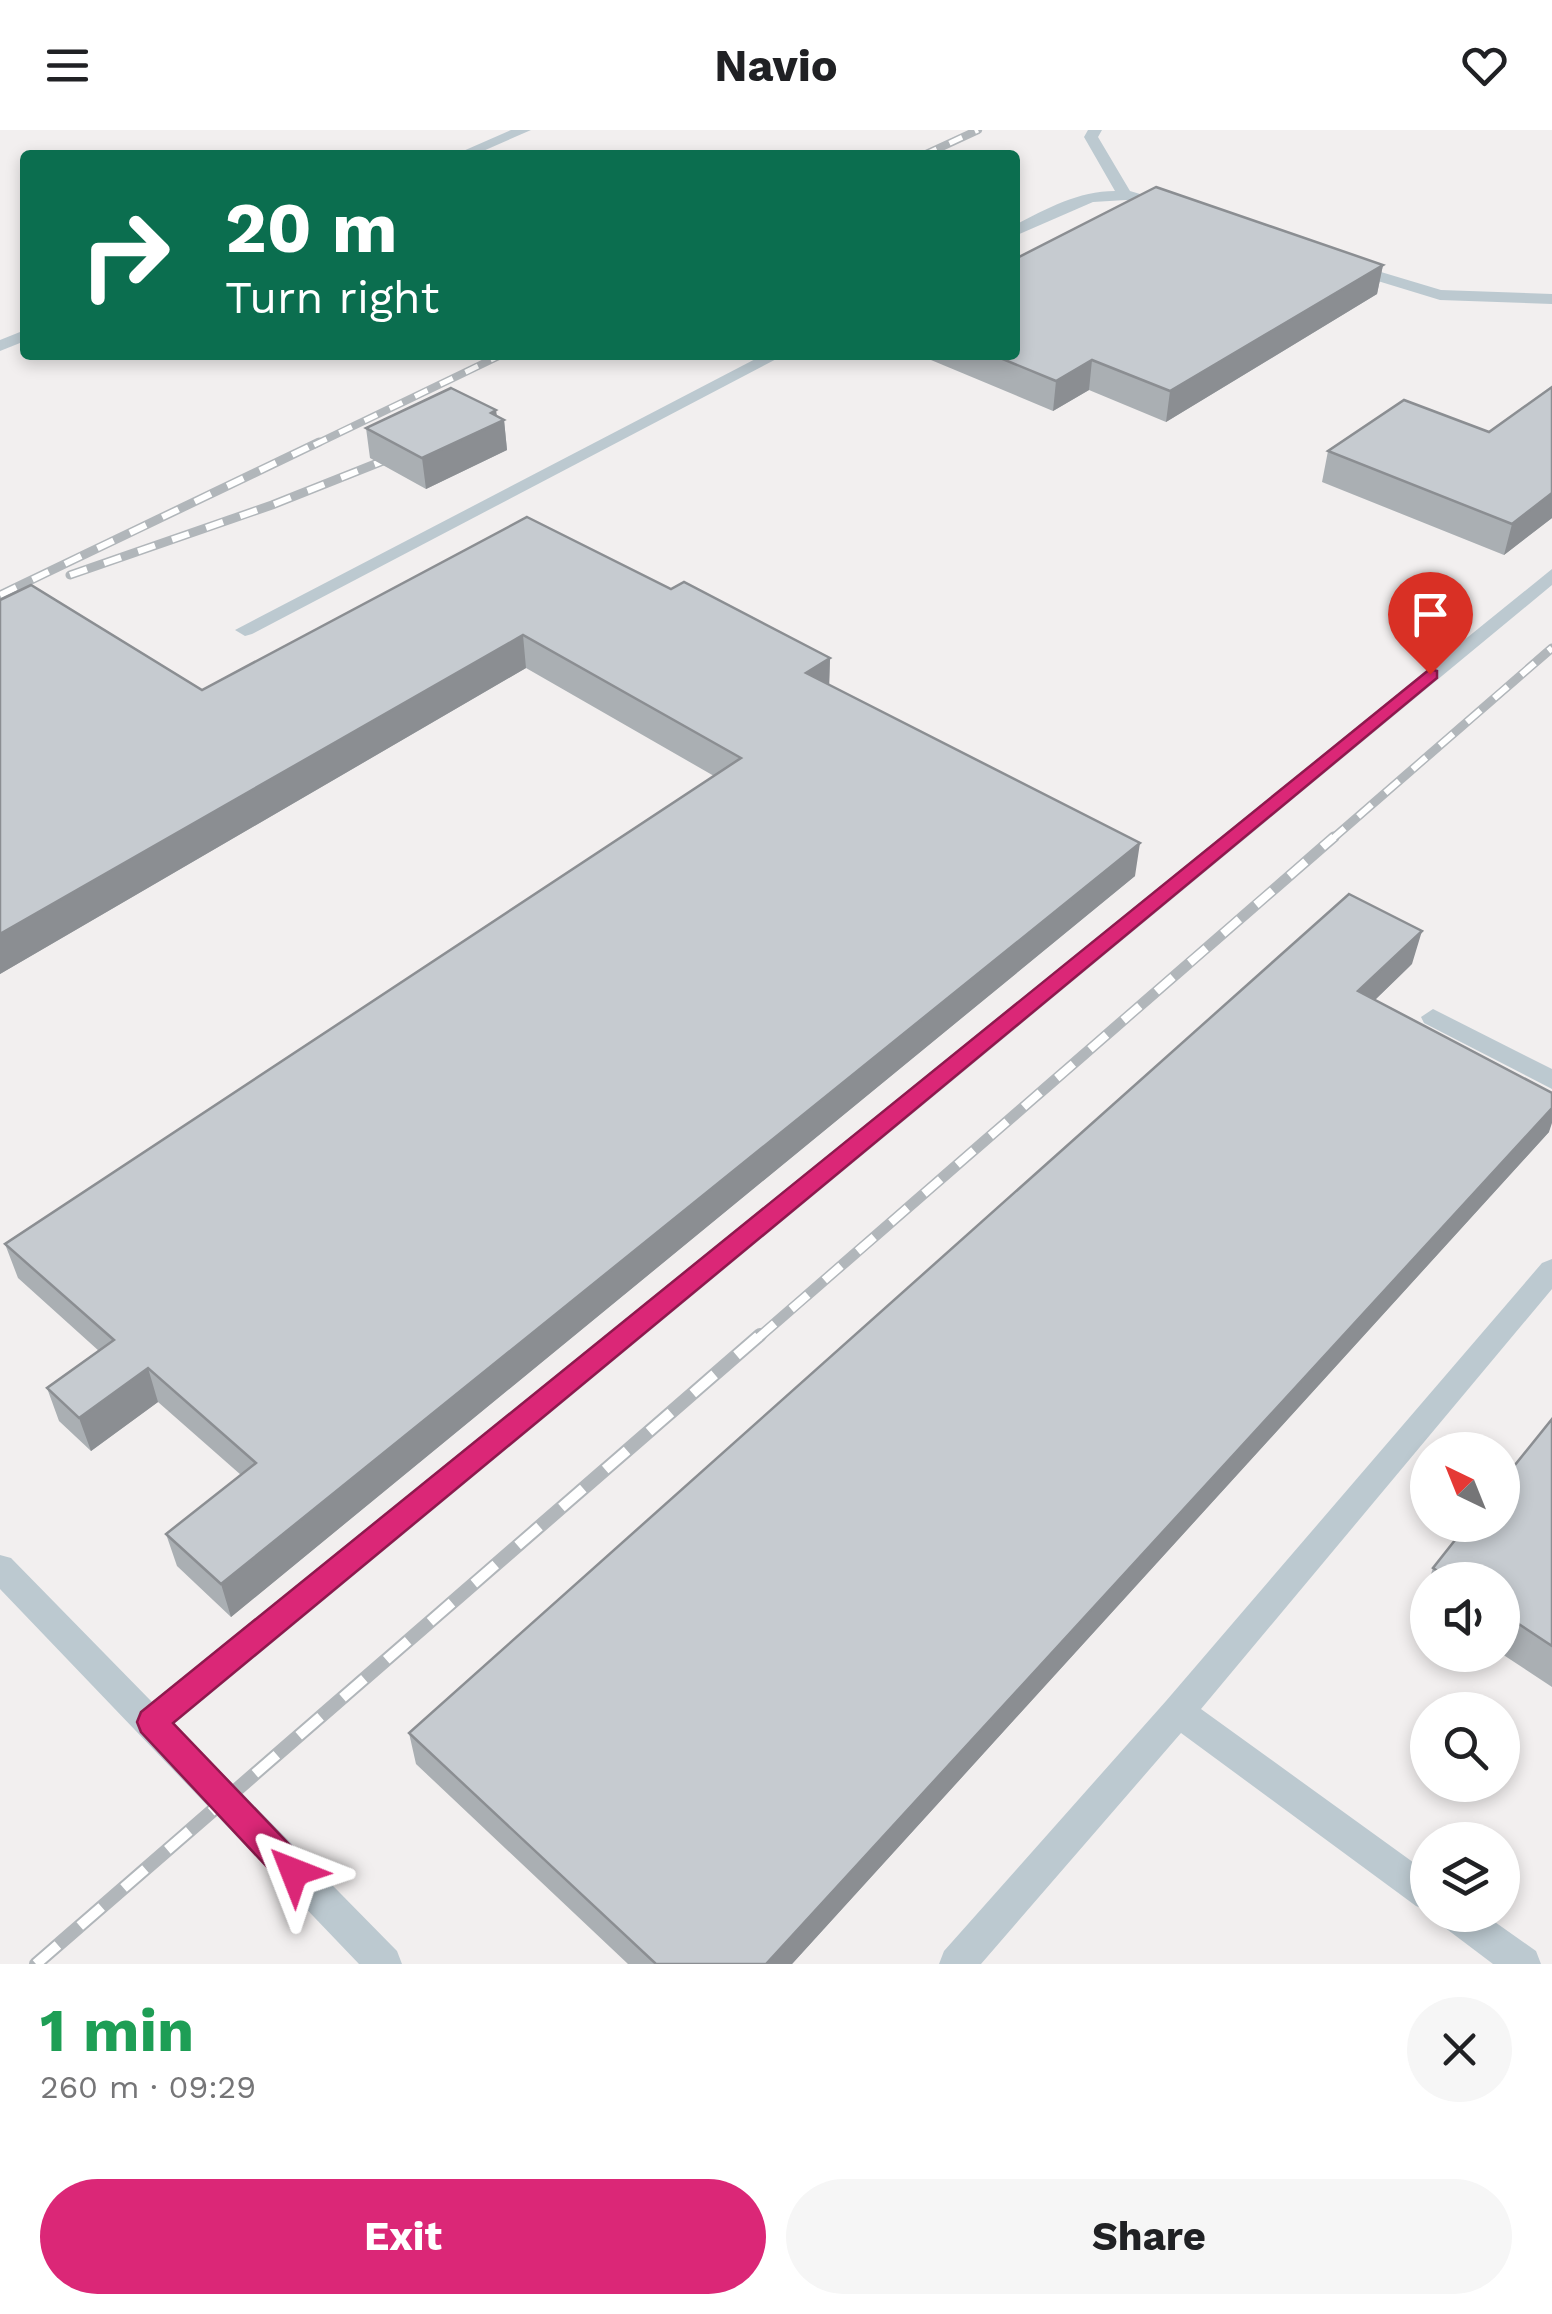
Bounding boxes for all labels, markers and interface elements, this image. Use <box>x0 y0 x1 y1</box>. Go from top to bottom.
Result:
icon: menu <box>40 38 95 93</box>
icon: heart <box>1457 38 1512 93</box>
text: Navio <box>714 39 838 92</box>
text: 20 m <box>225 187 398 269</box>
icon: right <box>60 190 190 320</box>
text: Turn right <box>225 271 439 324</box>
pin <box>1388 572 1473 675</box>
icon: arrive <box>1403 587 1458 642</box>
north arrow <box>1410 1432 1520 1542</box>
map controls <box>1410 1432 1520 1932</box>
button: sound <box>1410 1562 1520 1672</box>
button: search <box>1410 1692 1520 1802</box>
position arrow <box>242 1820 346 1924</box>
button: layers <box>1410 1822 1520 1932</box>
text: 1 min <box>40 1995 194 2066</box>
button: close <box>1407 1997 1512 2102</box>
text: 260 m · 09:29 <box>40 2068 256 2106</box>
button: Exit <box>40 2179 766 2294</box>
button: Share <box>786 2179 1512 2294</box>

